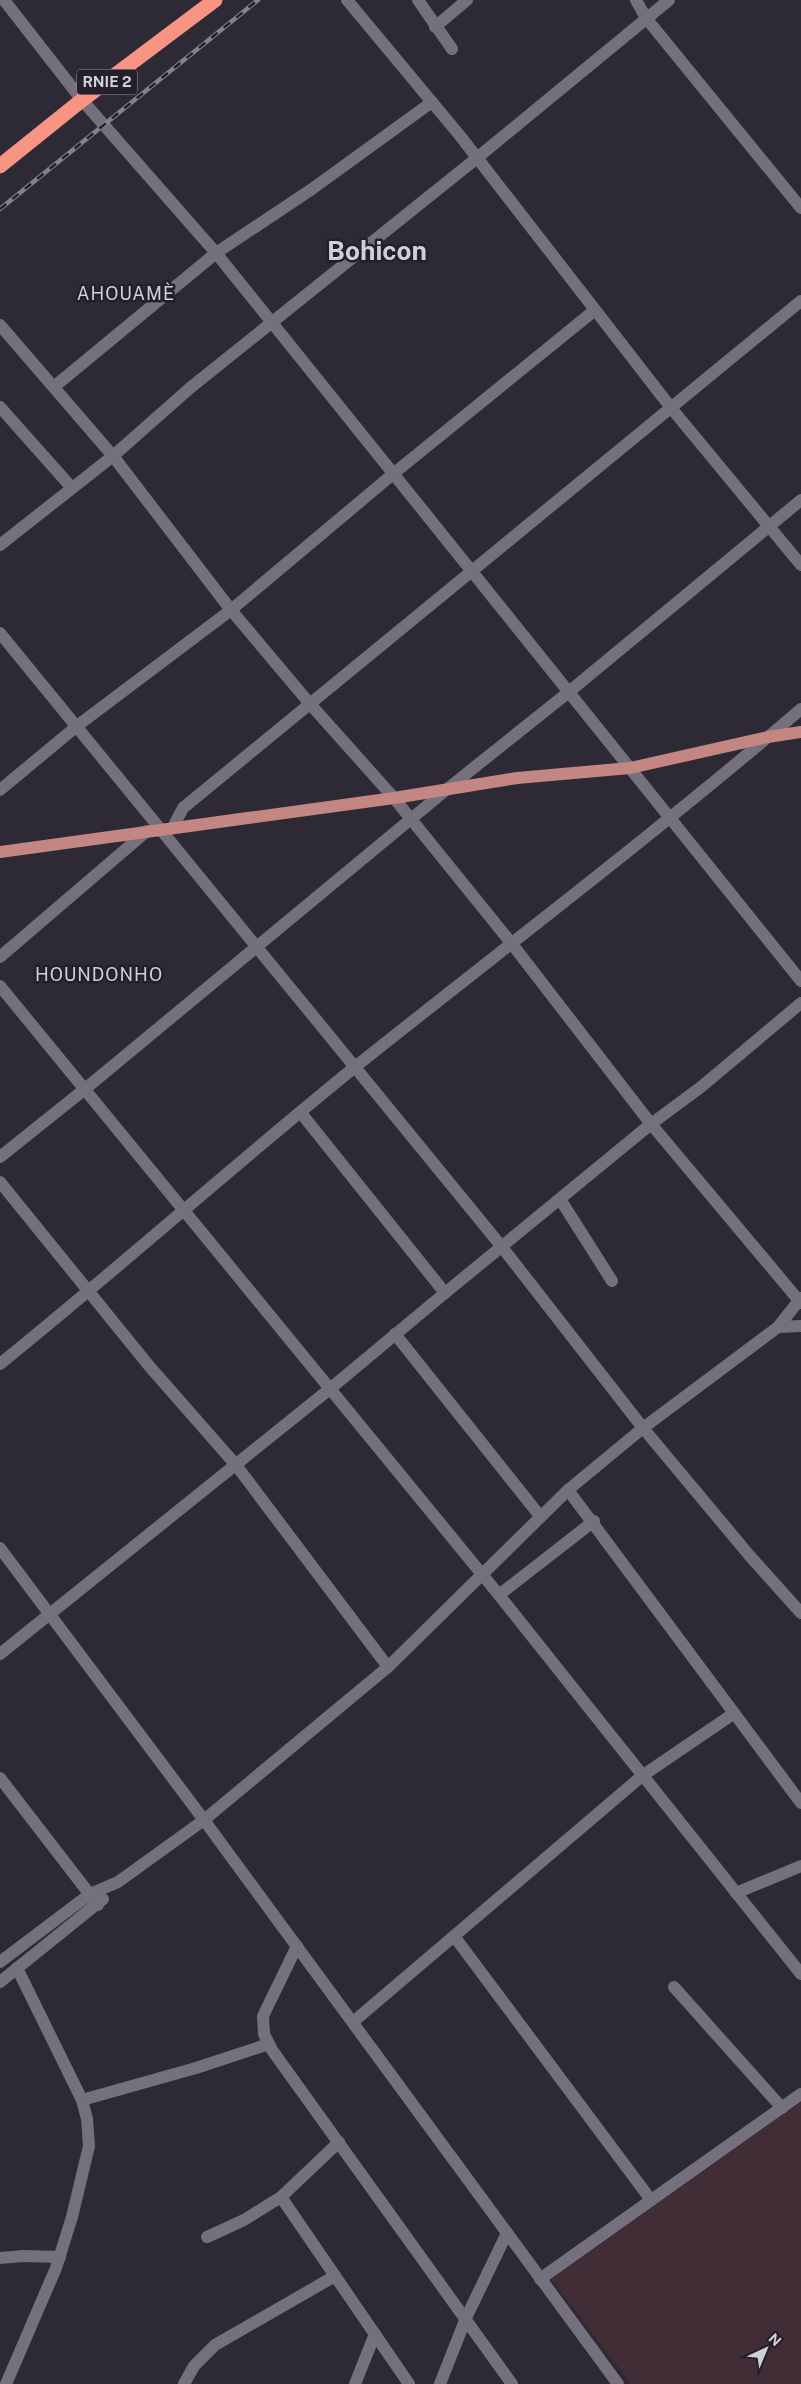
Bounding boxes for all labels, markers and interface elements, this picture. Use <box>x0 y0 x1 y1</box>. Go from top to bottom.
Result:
road number: RNIE 2 <box>77 70 137 94</box>
district label: Bohicon <box>327 235 427 266</box>
district label: AHOUAMÈ <box>77 282 175 304</box>
district label: HOUNDONHO <box>35 964 163 985</box>
north arrow <box>741 2324 791 2374</box>
text: N <box>766 2330 785 2349</box>

